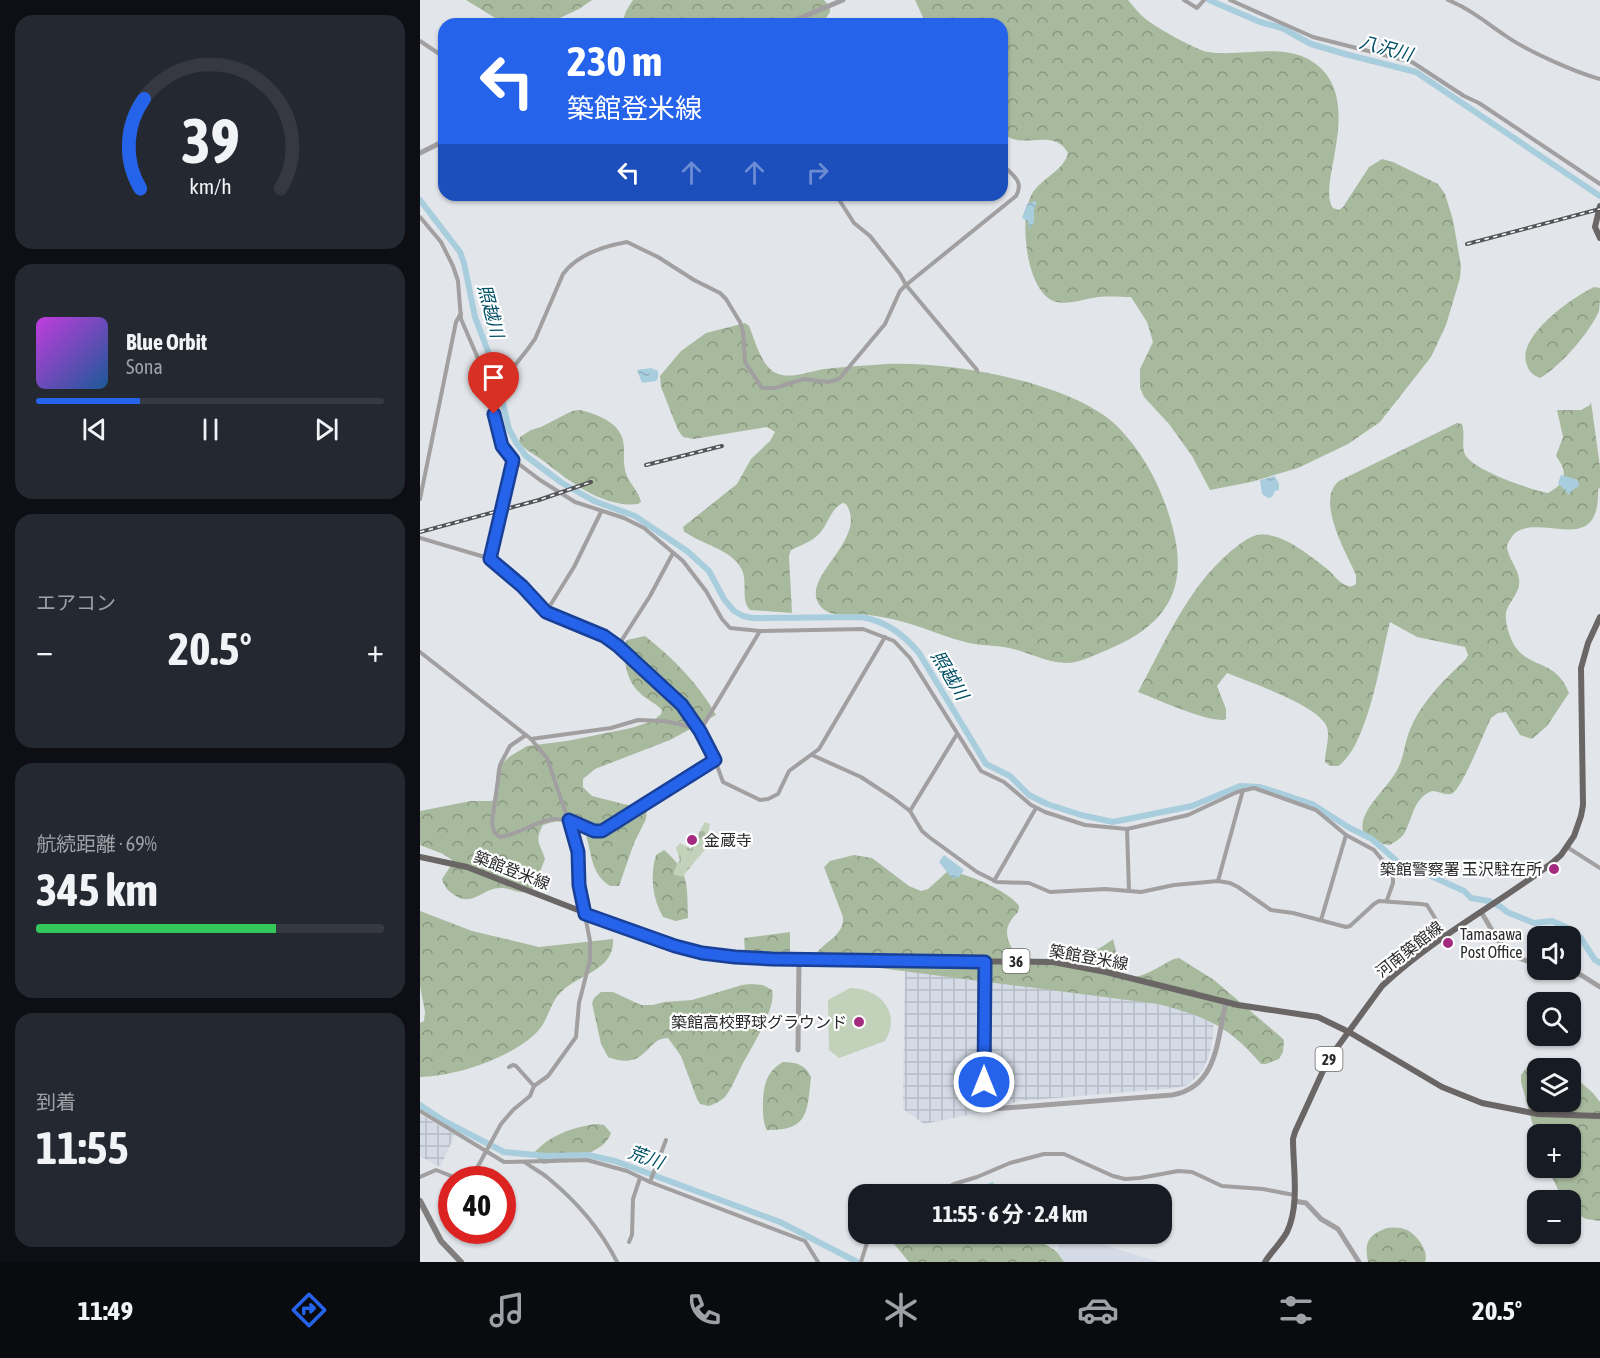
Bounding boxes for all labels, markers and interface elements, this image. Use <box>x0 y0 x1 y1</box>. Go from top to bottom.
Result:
water label: 八沢川 <box>1357 31 1417 66</box>
text: 230 m <box>567 37 662 85</box>
icon: left <box>468 42 546 120</box>
text: 築館登米線 <box>567 93 702 124</box>
text: 39 <box>181 105 239 176</box>
icon: left <box>612 156 645 189</box>
icon: ahead <box>675 156 708 189</box>
icon: ahead <box>738 156 771 189</box>
icon: right <box>801 156 834 189</box>
text: km/h <box>189 175 231 200</box>
water label: 照越川 <box>474 282 509 342</box>
text: Blue Orbit <box>126 329 207 355</box>
pin <box>468 352 519 414</box>
text: Sona <box>126 355 163 378</box>
icon: arrive <box>477 361 510 394</box>
icon: previous <box>78 413 111 446</box>
icon: pause <box>194 413 227 446</box>
icon: next <box>310 413 343 446</box>
text: エアコン <box>36 591 116 614</box>
text: 20.5° <box>168 623 252 675</box>
text: − <box>36 631 53 669</box>
text: + <box>367 631 384 669</box>
water label: 照越川 <box>927 646 974 705</box>
place label: 金蔵寺 <box>704 831 752 849</box>
text: 航続距離 · 69% <box>36 832 157 855</box>
marker: 金蔵寺 <box>685 833 699 847</box>
street label: 築館登米線 <box>471 847 553 893</box>
place label: 築館警察署 玉沢駐在所 <box>1380 860 1542 878</box>
marker: 築館警察署 玉沢駐在所 <box>1547 862 1561 876</box>
text: 345 km <box>36 864 158 916</box>
street label: 河南築館線 <box>1372 917 1446 981</box>
place label: Tamasawa Post Office <box>1460 925 1523 961</box>
map controls <box>1527 926 1581 1244</box>
button: sound <box>1527 926 1581 980</box>
marker: Tamasawa Post Office <box>1441 936 1455 950</box>
street label: 築館登米線 <box>1048 941 1130 973</box>
road number: 36 <box>1002 949 1030 973</box>
button: search <box>1527 992 1581 1046</box>
place label: 築館高校野球グラウンド <box>671 1013 847 1031</box>
marker: 築館高校野球グラウンド <box>852 1015 866 1029</box>
road number: 29 <box>1316 1047 1342 1071</box>
position arrow <box>952 1050 1016 1114</box>
button: layers <box>1527 1058 1581 1112</box>
text: 到着 <box>36 1090 76 1113</box>
text: 11:55 <box>36 1122 129 1174</box>
button: + <box>1527 1124 1581 1178</box>
water label: 荒川 <box>625 1141 668 1174</box>
speed limit sign: 40 <box>438 1166 516 1244</box>
button: − <box>1527 1190 1581 1244</box>
text: 11:55 · 6 分 · 2.4 km <box>932 1201 1088 1227</box>
icon: directions <box>288 1289 330 1331</box>
icon: music <box>486 1289 528 1331</box>
icon: phone <box>683 1289 725 1331</box>
icon: climate <box>880 1289 922 1331</box>
icon: car <box>1077 1289 1119 1331</box>
icon: filters <box>1275 1289 1317 1331</box>
text: 11:49 <box>78 1295 133 1326</box>
text: 20.5° <box>1472 1295 1522 1326</box>

